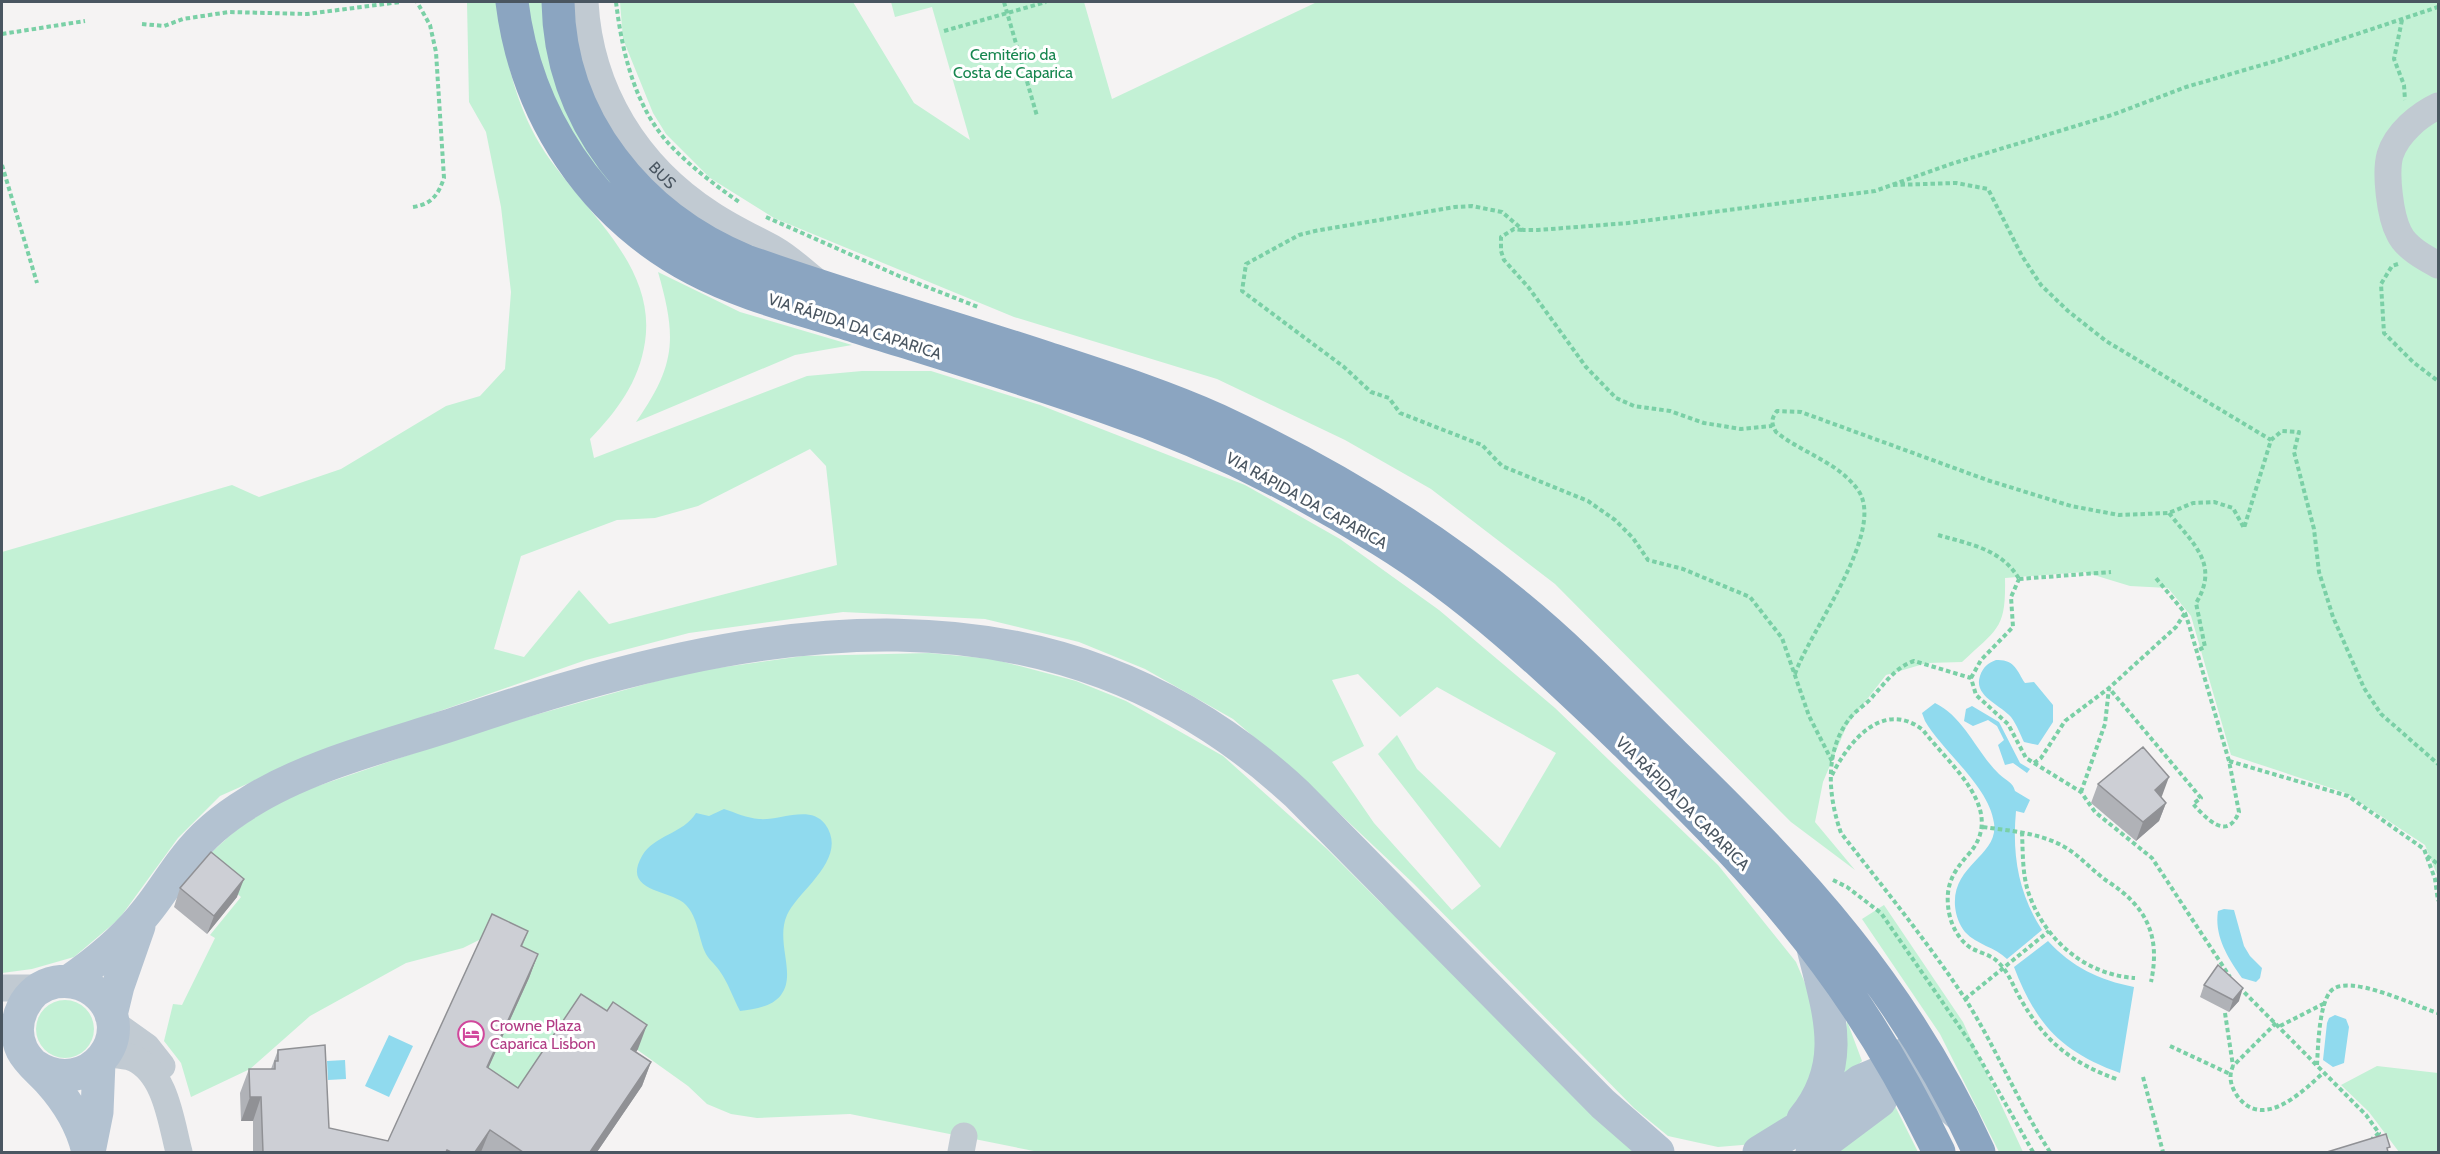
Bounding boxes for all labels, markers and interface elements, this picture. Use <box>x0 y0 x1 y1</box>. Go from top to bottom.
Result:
park label: Cemitério da Costa de Caparica <box>953 45 1073 82</box>
street label: BUS <box>645 158 680 193</box>
street label: VIA RÁPIDA DA CAPARICA <box>766 289 944 364</box>
street label: VIA RÁPIDA DA CAPARICA <box>1223 448 1391 553</box>
street label: VIA RÁPIDA DA CAPARICA <box>1612 733 1754 874</box>
place label: Crowne Plaza Caparica Lisbon <box>490 1016 596 1053</box>
hotel icon: Crowne Plaza Caparica Lisbon <box>456 1019 486 1049</box>

